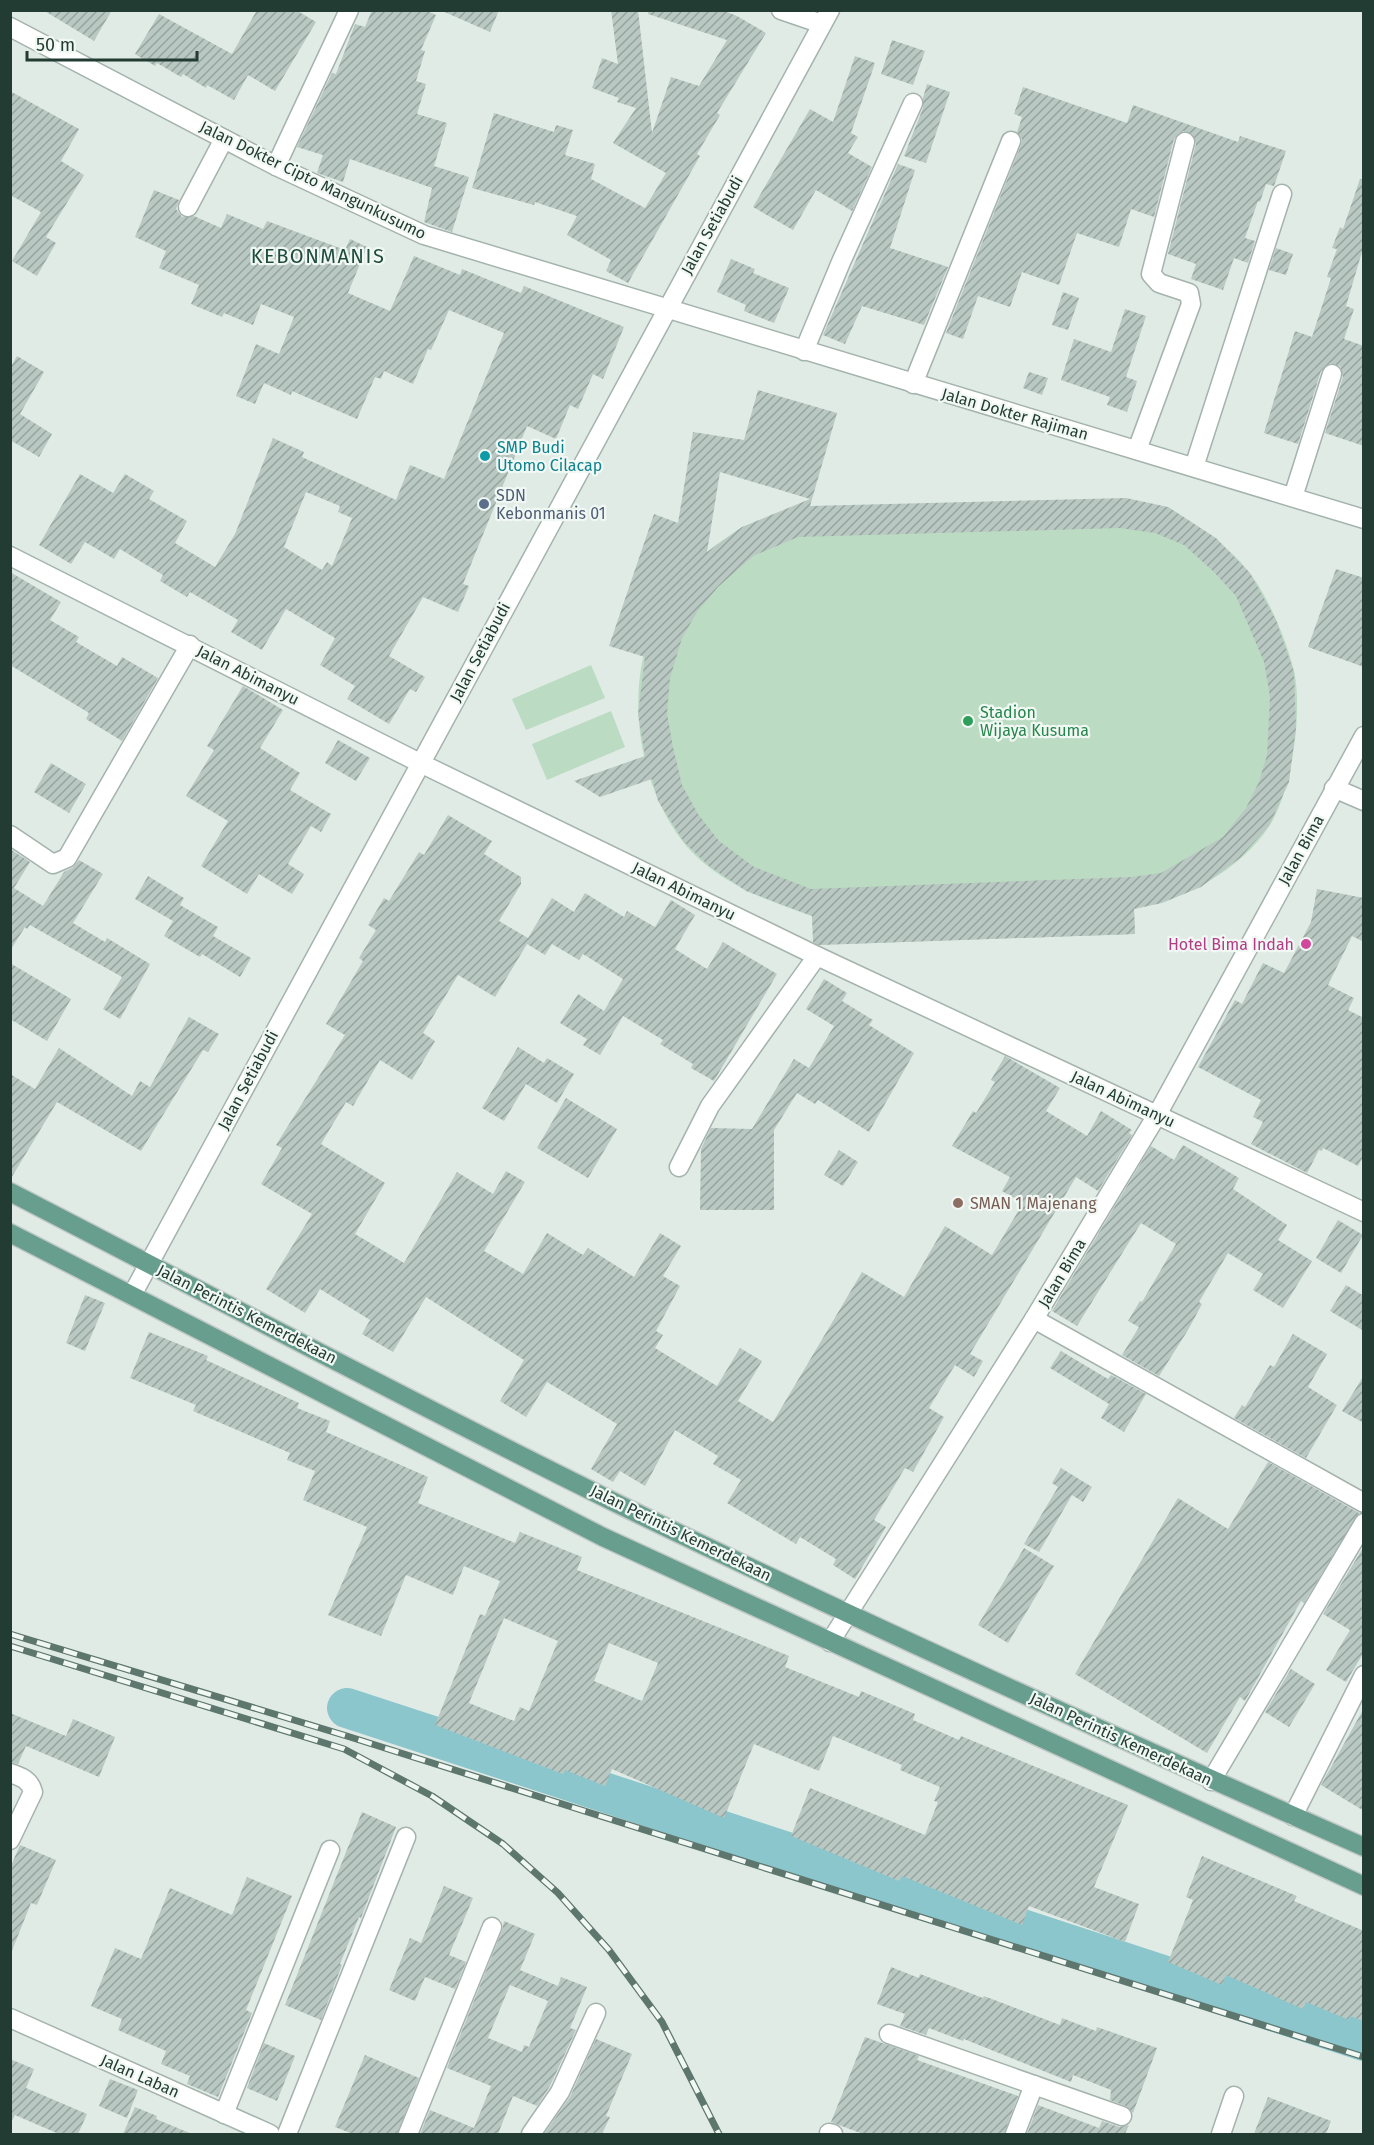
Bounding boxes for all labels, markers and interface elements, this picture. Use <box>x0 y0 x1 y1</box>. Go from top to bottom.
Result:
scale bar <box>27 24 196 62</box>
text: 50 m <box>36 34 75 56</box>
street label: Jalan Dokter Cipto Mangunkusumo <box>197 117 429 243</box>
street label: Jalan Setiabudi <box>677 172 747 278</box>
district label: KEBONMANIS <box>251 244 385 268</box>
street label: Jalan Dokter Rajiman <box>939 384 1091 444</box>
place label: SMP Budi Utomo Cilacap <box>497 438 602 475</box>
marker: SMP Budi Utomo Cilacap <box>478 449 492 463</box>
place label: SDN Kebonmanis 01 <box>496 486 606 523</box>
marker: SDN Kebonmanis 01 <box>477 497 491 511</box>
street label: Jalan Setiabudi <box>446 599 514 705</box>
street label: Jalan Abimanyu <box>194 641 302 709</box>
place label: Stadion Wijaya Kusuma <box>980 703 1089 740</box>
marker: Stadion Wijaya Kusuma <box>961 714 975 728</box>
street label: Jalan Bima <box>1274 812 1328 888</box>
street label: Jalan Abimanyu <box>629 858 739 924</box>
place label: Hotel Bima Indah <box>1168 935 1294 954</box>
marker: Hotel Bima Indah <box>1299 937 1313 951</box>
street label: Jalan Setiabudi <box>214 1027 282 1133</box>
street label: Jalan Abimanyu <box>1068 1067 1178 1131</box>
place label: SMAN 1 Majenang <box>970 1194 1097 1213</box>
marker: SMAN 1 Majenang <box>951 1196 965 1210</box>
street label: Jalan Bima <box>1034 1235 1090 1311</box>
street label: Jalan Perintis Kemerdekaan <box>154 1260 340 1368</box>
street label: Jalan Perintis Kemerdekaan <box>587 1481 775 1585</box>
street label: Jalan Perintis Kemerdekaan <box>1027 1688 1215 1790</box>
street label: Jalan Laban <box>98 2050 182 2102</box>

